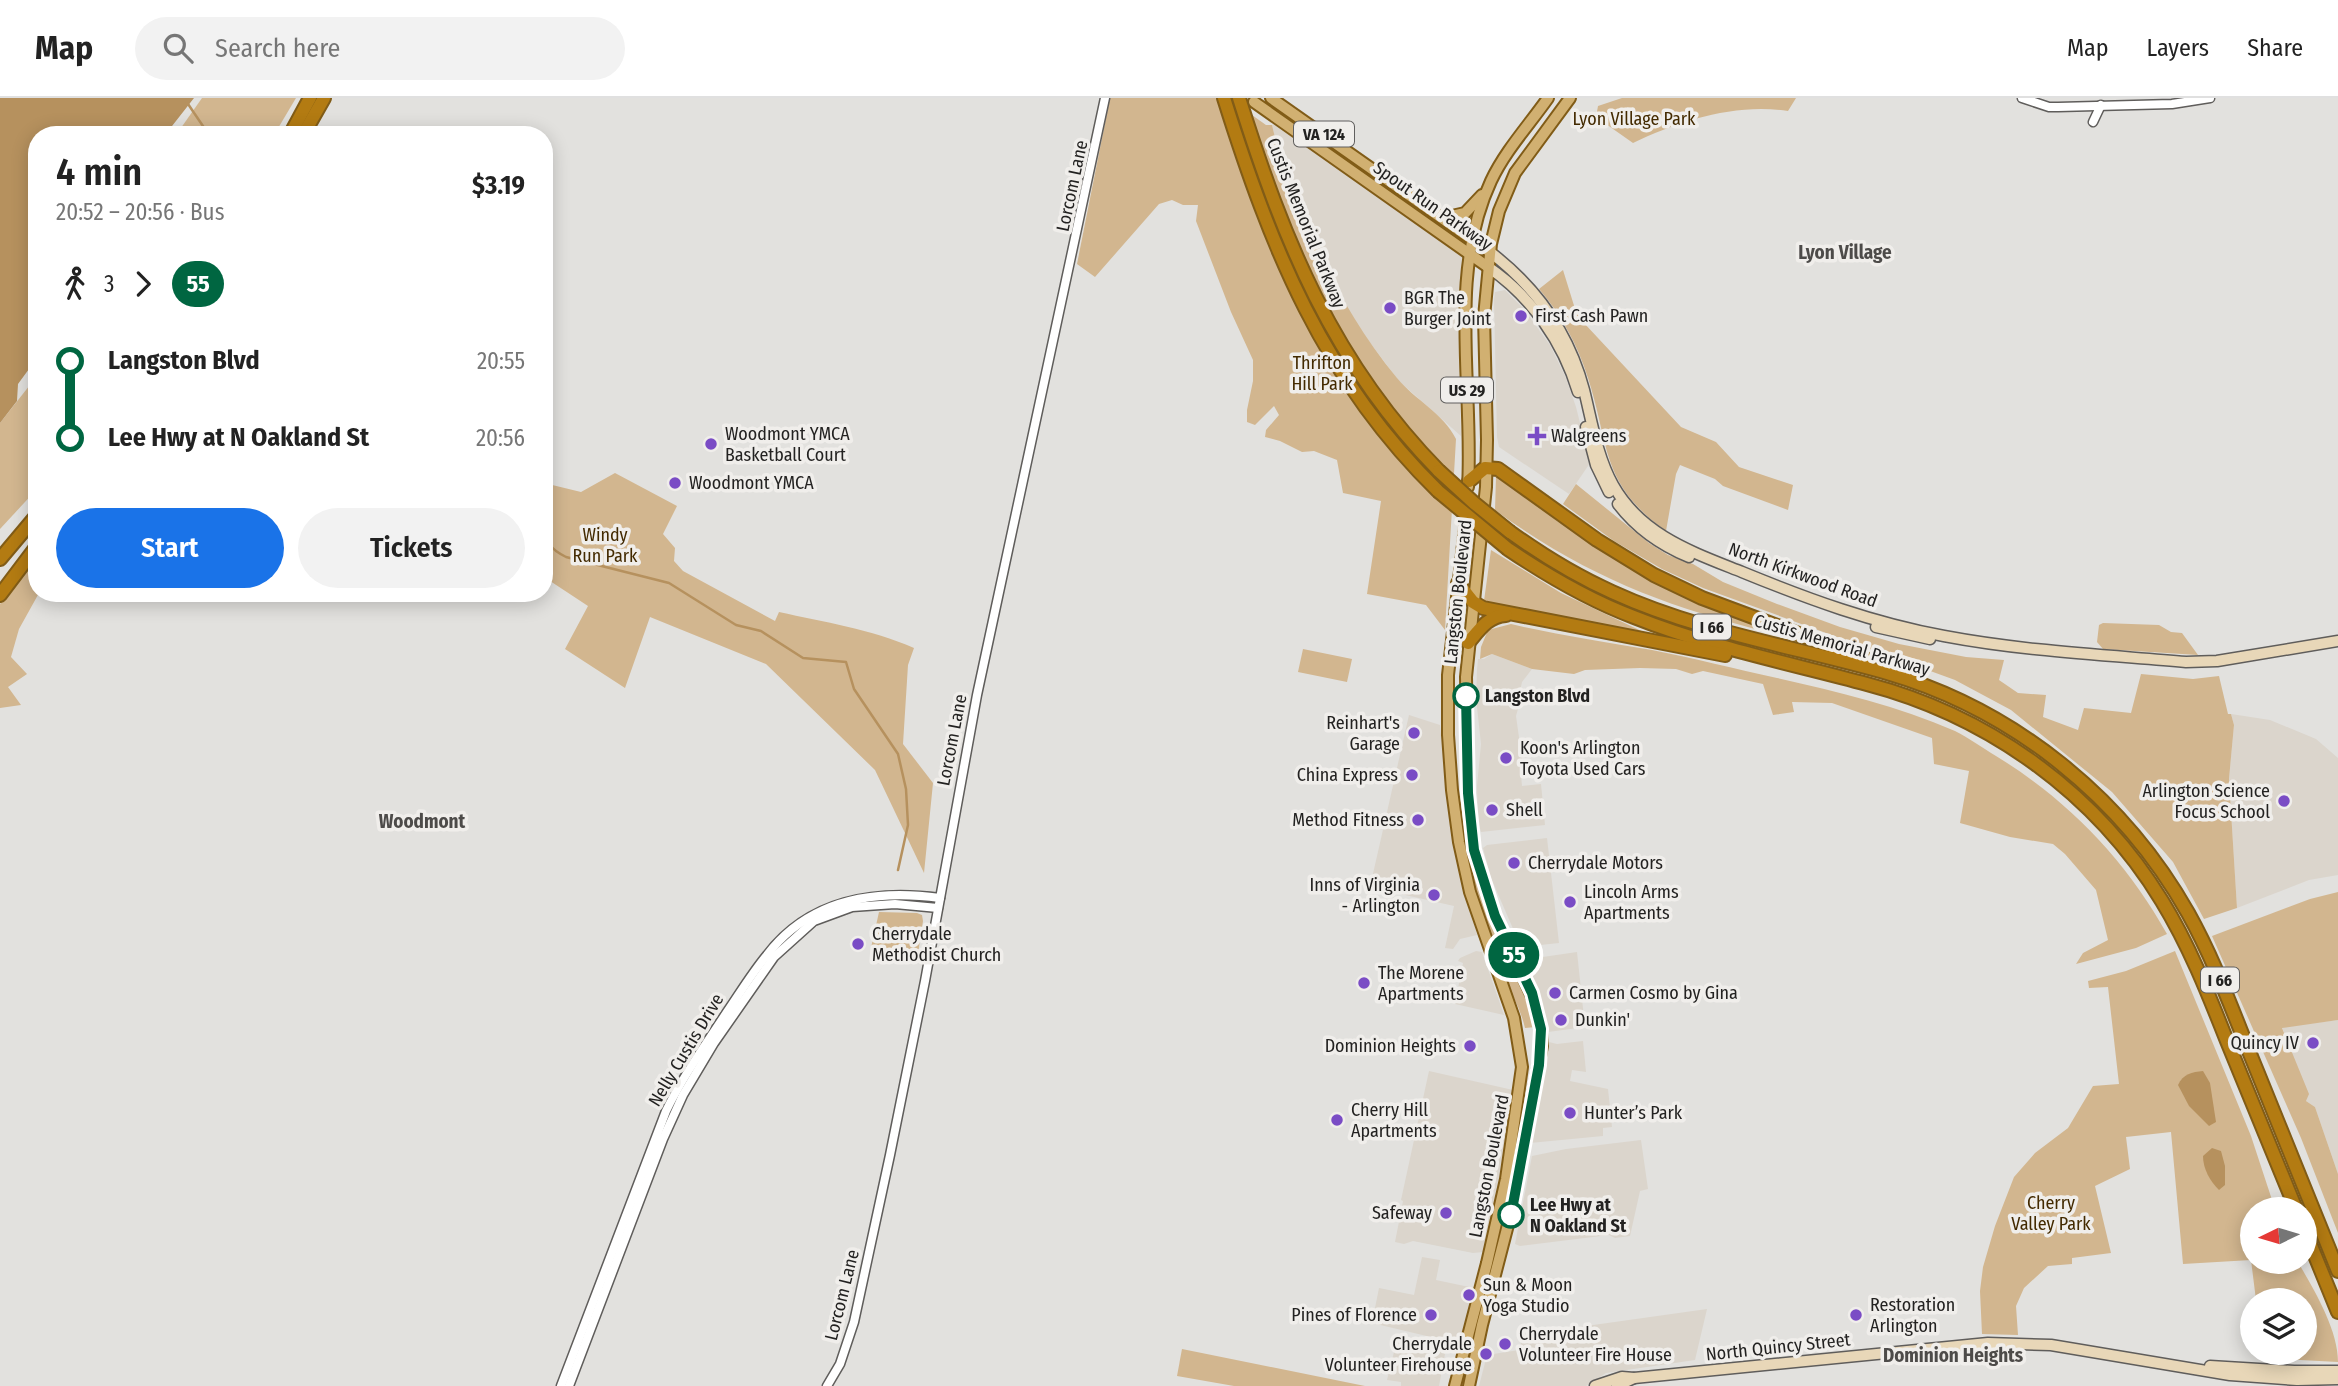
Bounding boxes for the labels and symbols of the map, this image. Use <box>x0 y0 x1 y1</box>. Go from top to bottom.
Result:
park label: Lyon Village Park <box>1573 108 1696 130</box>
road number: VA 124 <box>1294 122 1354 146</box>
street label: Custis Memorial Parkway <box>1262 135 1350 311</box>
street label: Lorcom Lane <box>1052 138 1092 234</box>
street label: Spout Run Parkway <box>1369 157 1497 255</box>
district label: Lyon Village <box>1798 241 1892 264</box>
place label: BGR The Burger Joint <box>1404 287 1491 330</box>
marker: BGR The Burger Joint <box>1382 300 1398 316</box>
place label: First Cash Pawn <box>1535 305 1648 327</box>
marker: First Cash Pawn <box>1513 308 1529 324</box>
park label: Thrifton Hill Park <box>1291 352 1353 395</box>
road number: US 29 <box>1441 378 1493 402</box>
place label: Woodmont YMCA Basketball Court <box>725 423 850 466</box>
place label: Walgreens <box>1551 425 1627 447</box>
marker: Walgreens <box>1529 428 1545 444</box>
marker: Woodmont YMCA Basketball Court <box>703 436 719 452</box>
place label: Woodmont YMCA <box>689 472 814 494</box>
marker: Woodmont YMCA <box>667 475 683 491</box>
street label: Langston Boulevard <box>1439 519 1477 665</box>
park label: Windy Run Park <box>573 524 638 567</box>
street label: North Kirkwood Road <box>1726 538 1880 612</box>
street label: Custis Memorial Parkway <box>1752 609 1932 681</box>
road number: I 66 <box>1693 614 1731 640</box>
marker: Langston Blvd <box>1453 683 1479 709</box>
place label: Langston Blvd <box>1485 685 1590 707</box>
street label: Lorcom Lane <box>932 692 972 788</box>
place label: Reinhart's Garage <box>1326 712 1400 755</box>
marker: Reinhart's Garage <box>1406 725 1422 741</box>
place label: Koon's Arlington Toyota Used Cars <box>1520 737 1646 780</box>
marker: Koon's Arlington Toyota Used Cars <box>1498 750 1514 766</box>
place label: China Express <box>1297 764 1398 786</box>
marker: China Express <box>1404 767 1420 783</box>
place label: Arlington Science Focus School <box>2142 780 2270 823</box>
marker: Arlington Science Focus School <box>2276 793 2292 809</box>
place label: Shell <box>1506 799 1543 821</box>
marker: Shell <box>1484 802 1500 818</box>
place label: Method Fitness <box>1292 809 1404 831</box>
district label: Woodmont <box>379 810 466 833</box>
marker: Method Fitness <box>1410 812 1426 828</box>
place label: Cherrydale Motors <box>1528 852 1663 874</box>
marker: Cherrydale Motors <box>1506 855 1522 871</box>
place label: Inns of Virginia - Arlington <box>1310 874 1420 917</box>
place label: Lincoln Arms Apartments <box>1584 881 1679 924</box>
marker: Inns of Virginia - Arlington <box>1426 887 1442 903</box>
marker: Lincoln Arms Apartments <box>1562 894 1578 910</box>
place label: Cherrydale Methodist Church <box>872 923 1001 966</box>
line badge: 55 <box>1482 932 1546 978</box>
marker: Cherrydale Methodist Church <box>850 936 866 952</box>
place label: The Morene Apartments <box>1378 962 1464 1005</box>
road number: I 66 <box>2201 968 2239 992</box>
marker: The Morene Apartments <box>1356 975 1372 991</box>
place label: Carmen Cosmo by Gina <box>1569 982 1738 1004</box>
marker: Carmen Cosmo by Gina <box>1547 985 1563 1001</box>
street label: Nelly Custis Drive <box>644 989 728 1110</box>
place label: Dunkin' <box>1575 1009 1630 1031</box>
marker: Dunkin' <box>1553 1012 1569 1028</box>
place label: Quincy IV <box>2230 1032 2300 1054</box>
place label: Dominion Heights <box>1325 1035 1456 1057</box>
marker: Quincy IV <box>2305 1035 2321 1051</box>
marker: Dominion Heights <box>1462 1038 1478 1054</box>
street label: Langston Boulevard <box>1464 1093 1514 1239</box>
place label: Cherry Hill Apartments <box>1351 1099 1437 1142</box>
place label: Hunter’s Park <box>1584 1102 1683 1124</box>
marker: Hunter’s Park <box>1562 1105 1578 1121</box>
marker: Cherry Hill Apartments <box>1329 1112 1345 1128</box>
park label: Cherry Valley Park <box>2011 1192 2091 1235</box>
place label: Lee Hwy at N Oakland St <box>1530 1194 1627 1237</box>
north arrow <box>2240 1197 2317 1274</box>
place label: Safeway <box>1372 1202 1432 1224</box>
marker: Lee Hwy at N Oakland St <box>1498 1202 1524 1228</box>
marker: Safeway <box>1438 1205 1454 1221</box>
street label: Lorcom Lane <box>820 1247 864 1343</box>
place label: Sun & Moon Yoga Studio <box>1483 1274 1572 1317</box>
marker: Sun & Moon Yoga Studio <box>1461 1287 1477 1303</box>
place label: Restoration Arlington <box>1870 1294 1955 1337</box>
place label: Pines of Florence <box>1291 1304 1417 1326</box>
marker: Pines of Florence <box>1423 1307 1439 1323</box>
marker: Restoration Arlington <box>1848 1307 1864 1323</box>
place label: Cherrydale Volunteer Fire House <box>1519 1323 1672 1366</box>
street label: North Quincy Street <box>1705 1328 1851 1366</box>
place label: Cherrydale Volunteer Firehouse <box>1325 1333 1472 1376</box>
marker: Cherrydale Volunteer Fire House <box>1497 1336 1513 1352</box>
district label: Dominion Heights <box>1883 1344 2024 1367</box>
marker: Cherrydale Volunteer Firehouse <box>1478 1346 1494 1362</box>

